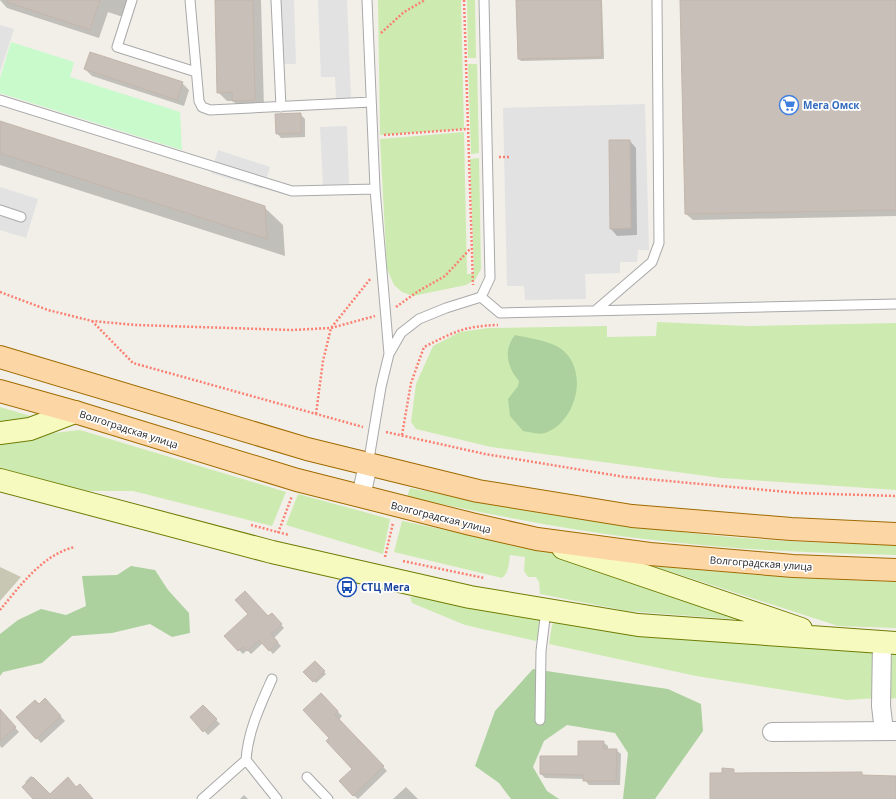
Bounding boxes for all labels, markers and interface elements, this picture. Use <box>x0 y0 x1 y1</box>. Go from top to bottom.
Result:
supermarket icon: Мега Омск <box>778 94 800 116</box>
place label: Мега Омск <box>803 98 860 112</box>
street label: Волгоградская улица <box>78 406 180 452</box>
street label: Волгоградская улица <box>389 498 493 536</box>
street label: Волгоградская улица <box>709 552 813 574</box>
bus stop icon: СТЦ Мега <box>336 576 358 598</box>
place label: СТЦ Мега <box>361 580 410 594</box>

